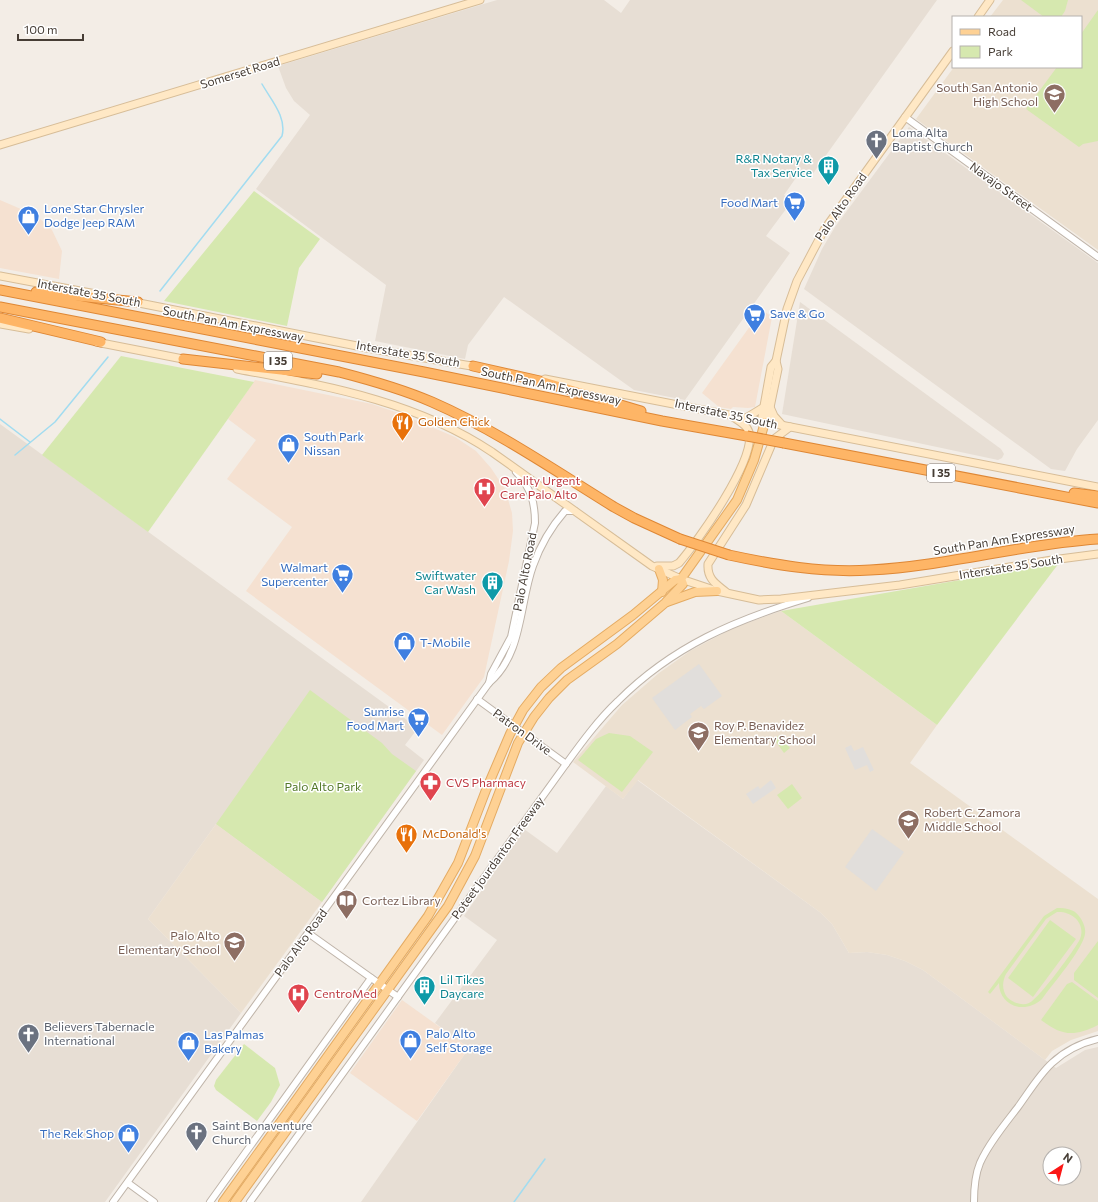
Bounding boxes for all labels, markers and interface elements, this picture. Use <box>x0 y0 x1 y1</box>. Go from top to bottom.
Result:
scale bar <box>18 16 83 42</box>
legend <box>952 16 1082 68</box>
text: 100 m <box>24 22 58 36</box>
text: Road <box>988 24 1016 38</box>
text: Park <box>988 44 1014 58</box>
street label: Somerset Road <box>198 53 281 91</box>
place label: South San Antonio High School <box>936 80 1038 108</box>
school or university icon: South San Antonio High School <box>1041 82 1067 115</box>
place label: Loma Alta Baptist Church <box>892 125 973 153</box>
church icon: Loma Alta Baptist Church <box>863 127 889 160</box>
place label: R&R Notary & Tax Service <box>735 151 812 179</box>
building icon: R&R Notary & Tax Service <box>815 153 841 186</box>
street label: Navajo Street <box>968 159 1036 214</box>
street label: Palo Alto Road <box>812 170 869 243</box>
supermarket icon: Food Mart <box>781 190 807 223</box>
place label: Food Mart <box>720 195 778 209</box>
place label: Lone Star Chrysler Dodge Jeep RAM <box>44 201 145 230</box>
shop icon: Lone Star Chrysler Dodge Jeep RAM <box>15 203 41 236</box>
street label: Interstate 35 South <box>36 275 142 309</box>
supermarket icon: Save & Go <box>742 301 768 334</box>
street label: South Pan Am Expressway <box>162 302 305 344</box>
place label: Save & Go <box>770 306 825 320</box>
street label: Interstate 35 South <box>355 337 461 369</box>
road number: I 35 <box>264 352 292 370</box>
street label: South Pan Am Expressway <box>480 363 623 407</box>
street label: Interstate 35 South <box>673 395 779 431</box>
restaurant icon: Golden Chick <box>389 409 415 442</box>
place label: Golden Chick <box>418 414 491 428</box>
place label: South Park Nissan <box>304 429 365 457</box>
shop icon: South Park Nissan <box>275 431 301 464</box>
road number: I 35 <box>927 464 955 482</box>
place label: Quality Urgent Care Palo Alto <box>500 473 580 501</box>
hospital icon: Quality Urgent Care Palo Alto <box>472 475 498 508</box>
street label: South Pan Am Expressway <box>932 521 1076 557</box>
street label: Palo Alto Road <box>510 531 539 612</box>
street label: Interstate 35 South <box>958 551 1064 581</box>
place label: Walmart Supercenter <box>261 560 328 588</box>
supermarket icon: Walmart Supercenter <box>330 562 356 595</box>
place label: Swiftwater Car Wash <box>415 568 476 596</box>
building icon: Swiftwater Car Wash <box>479 570 505 603</box>
shop icon: T-Mobile <box>391 630 417 663</box>
place label: T-Mobile <box>420 635 470 649</box>
place label: Sunrise Food Mart <box>346 704 404 732</box>
street label: Patron Drive <box>491 705 554 757</box>
supermarket icon: Sunrise Food Mart <box>406 706 432 739</box>
place label: Roy P. Benavidez Elementary School <box>714 718 816 746</box>
school or university icon: Roy P. Benavidez Elementary School <box>686 720 712 753</box>
pharmacy icon: CVS Pharmacy <box>418 770 444 803</box>
place label: CVS Pharmacy <box>446 775 526 789</box>
park label: Palo Alto Park <box>284 779 362 793</box>
street label: Poteet Jourdanton Freeway <box>448 793 547 922</box>
place label: Robert C. Zamora Middle School <box>924 805 1021 833</box>
school or university icon: Robert C. Zamora Middle School <box>895 807 921 840</box>
restaurant icon: McDonald's <box>394 821 420 854</box>
place label: McDonald's <box>422 826 486 840</box>
library icon: Cortez Library <box>334 888 360 921</box>
place label: Cortez Library <box>362 893 441 907</box>
street label: Palo Alto Road <box>271 906 329 979</box>
place label: Palo Alto Elementary School <box>118 928 220 956</box>
school or university icon: Palo Alto Elementary School <box>222 930 248 963</box>
place label: Lil Tikes Daycare <box>440 972 484 1000</box>
building icon: Lil Tikes Daycare <box>412 974 438 1007</box>
hospital icon: CentroMed <box>286 981 312 1014</box>
place label: CentroMed <box>314 986 377 1000</box>
place label: Believers Tabernacle International <box>44 1019 155 1047</box>
church icon: Believers Tabernacle International <box>16 1021 42 1054</box>
place label: Palo Alto Self Storage <box>426 1026 492 1054</box>
place label: Las Palmas Bakery <box>204 1027 264 1055</box>
shop icon: Palo Alto Self Storage <box>397 1028 423 1061</box>
shop icon: Las Palmas Bakery <box>176 1029 202 1062</box>
place label: Saint Bonaventure Church <box>212 1118 312 1146</box>
church icon: Saint Bonaventure Church <box>184 1120 210 1153</box>
shop icon: The Rek Shop <box>116 1121 142 1154</box>
place label: The Rek Shop <box>40 1126 114 1140</box>
north arrow <box>1042 1146 1082 1186</box>
text: N <box>1061 1150 1075 1165</box>

